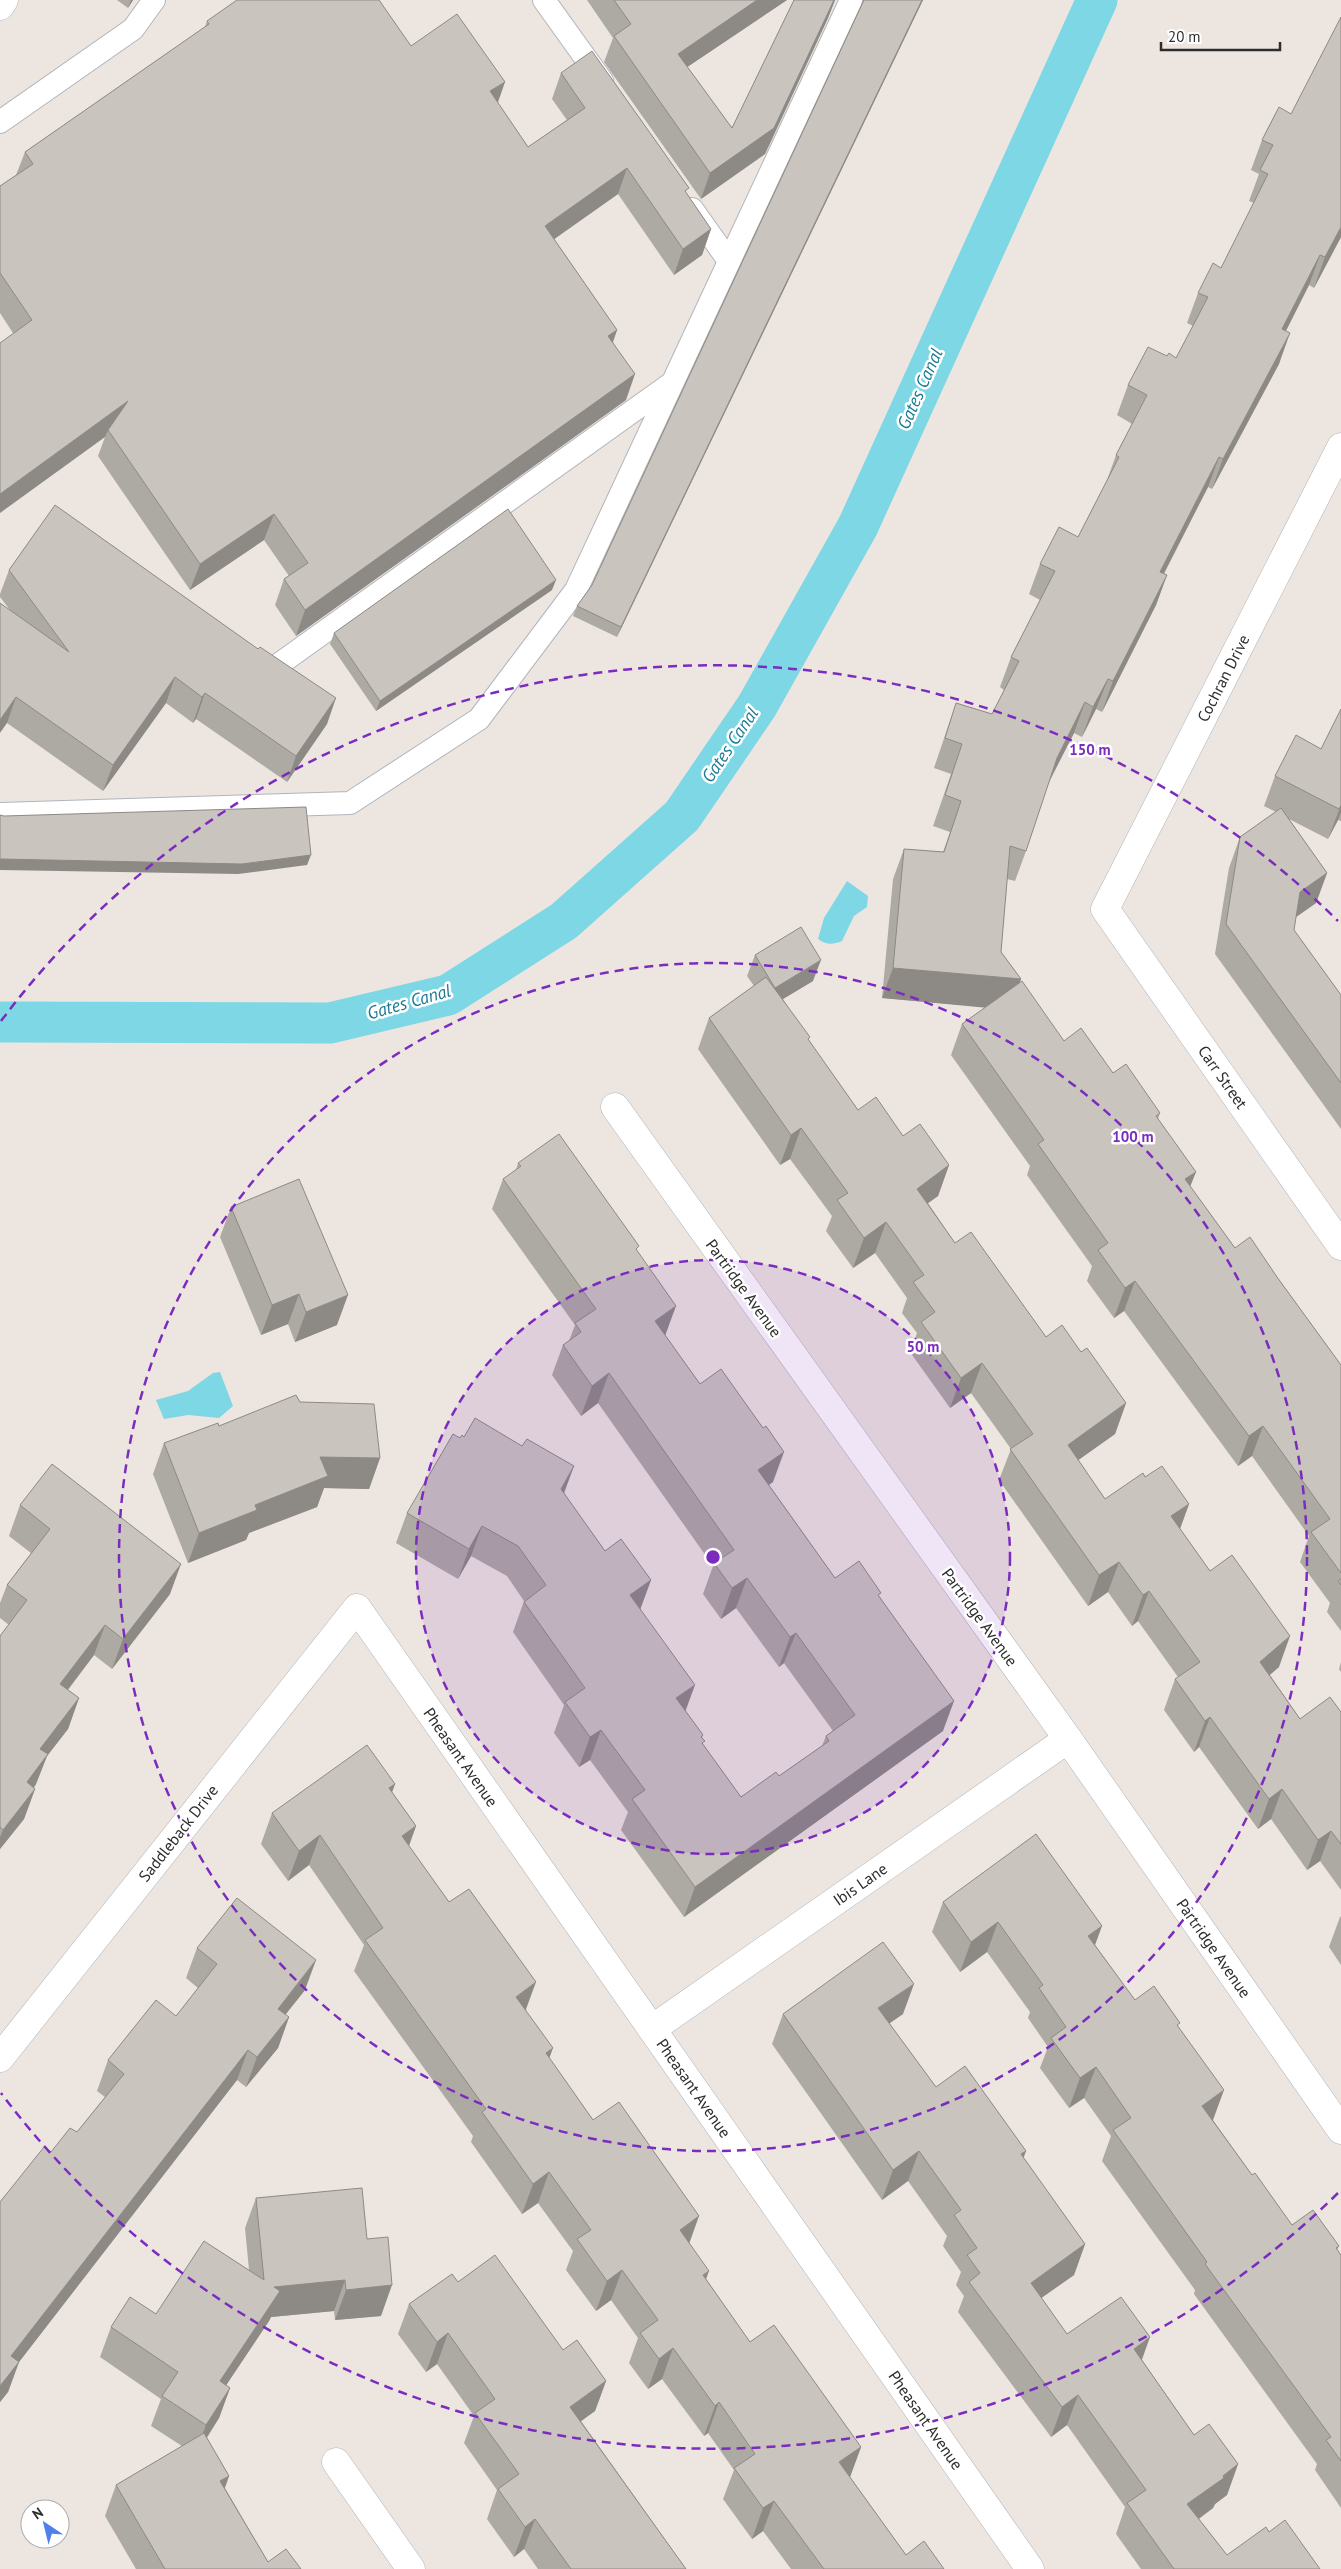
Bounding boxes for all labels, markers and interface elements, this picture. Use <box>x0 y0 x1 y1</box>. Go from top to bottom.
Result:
scale bar <box>1161 20 1280 52</box>
text: 20 m <box>1168 27 1201 46</box>
water label: Gates Canal <box>892 345 948 433</box>
street label: Cochran Drive <box>1192 631 1254 725</box>
water label: Gates Canal <box>696 703 763 787</box>
text: 150 m <box>1069 740 1111 759</box>
water label: Gates Canal <box>364 979 454 1024</box>
street label: Carr Street <box>1194 1041 1252 1113</box>
text: 100 m <box>1112 1127 1154 1146</box>
street label: Partridge Avenue <box>702 1235 786 1341</box>
text: 50 m <box>907 1337 939 1356</box>
centre of rings <box>704 1548 722 1566</box>
street label: Partridge Avenue <box>938 1564 1022 1670</box>
street label: Pheasant Avenue <box>419 1704 503 1810</box>
street label: Saddleback Drive <box>134 1781 222 1885</box>
street label: Ibis Lane <box>829 1858 891 1910</box>
street label: Partridge Avenue <box>1172 1895 1256 2001</box>
street label: Pheasant Avenue <box>652 2035 736 2141</box>
street label: Pheasant Avenue <box>884 2367 968 2473</box>
north arrow <box>20 2499 70 2549</box>
text: N <box>29 2503 46 2523</box>

